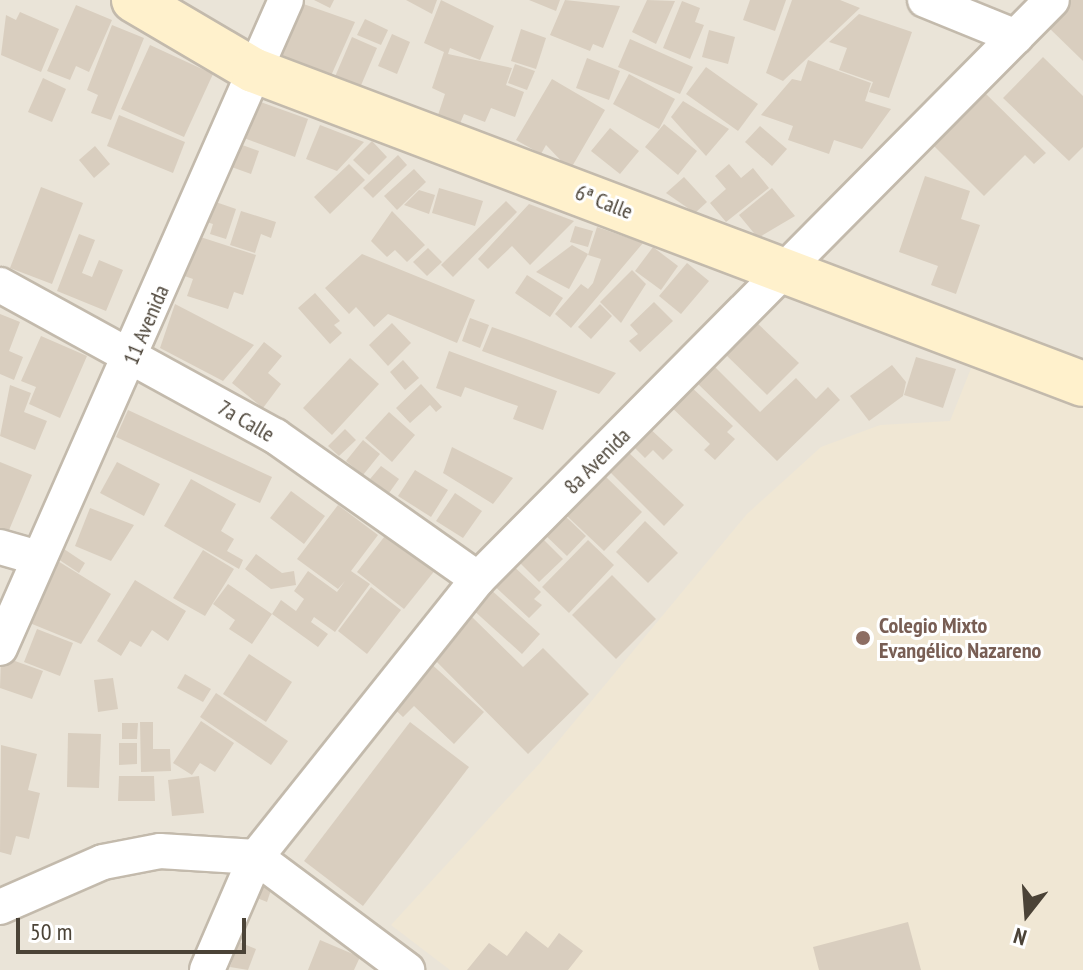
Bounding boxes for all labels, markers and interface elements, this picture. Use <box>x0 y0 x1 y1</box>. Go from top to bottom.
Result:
street label: 6ª Calle <box>572 179 636 225</box>
street label: 11 Avenida <box>117 281 175 369</box>
street label: 7a Calle <box>213 394 279 448</box>
street label: 8a Avenida <box>558 422 636 500</box>
place label: Colegio Mixto Evangélico Nazareno <box>879 612 1041 664</box>
marker: Colegio Mixto Evangélico Nazareno <box>854 629 872 647</box>
north arrow <box>987 874 1067 954</box>
scale bar <box>20 902 250 952</box>
text: 50 m <box>30 916 72 947</box>
text: N <box>1010 922 1030 952</box>

